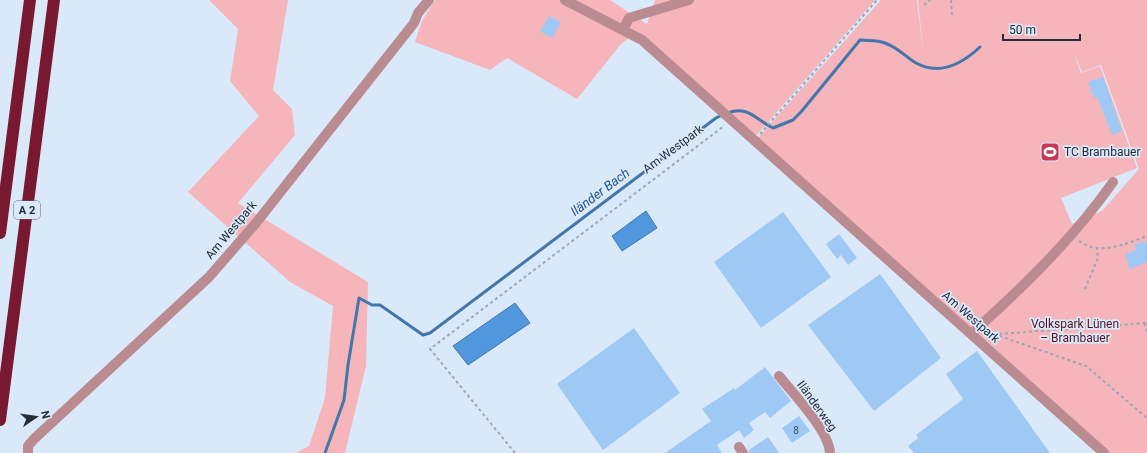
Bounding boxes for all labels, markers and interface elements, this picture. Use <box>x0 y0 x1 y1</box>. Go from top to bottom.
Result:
scale bar <box>1003 16 1080 42</box>
text: 50 m <box>1009 23 1036 37</box>
street label: Am Westpark <box>640 121 707 176</box>
sports icon: TC Brambauer <box>1039 141 1061 163</box>
place label: TC Brambauer <box>1064 145 1140 159</box>
water label: Iländer Bach <box>568 165 632 219</box>
street label: Am Westpark <box>203 197 260 262</box>
road number: A 2 <box>14 201 40 219</box>
street label: Am Westpark <box>939 288 1003 346</box>
park label: Volkspark Lünen – Brambauer <box>1031 317 1119 345</box>
street label: Iländerweg <box>794 378 840 434</box>
north arrow <box>16 397 56 437</box>
text: N <box>38 410 53 420</box>
house number: 8 <box>793 425 799 436</box>

